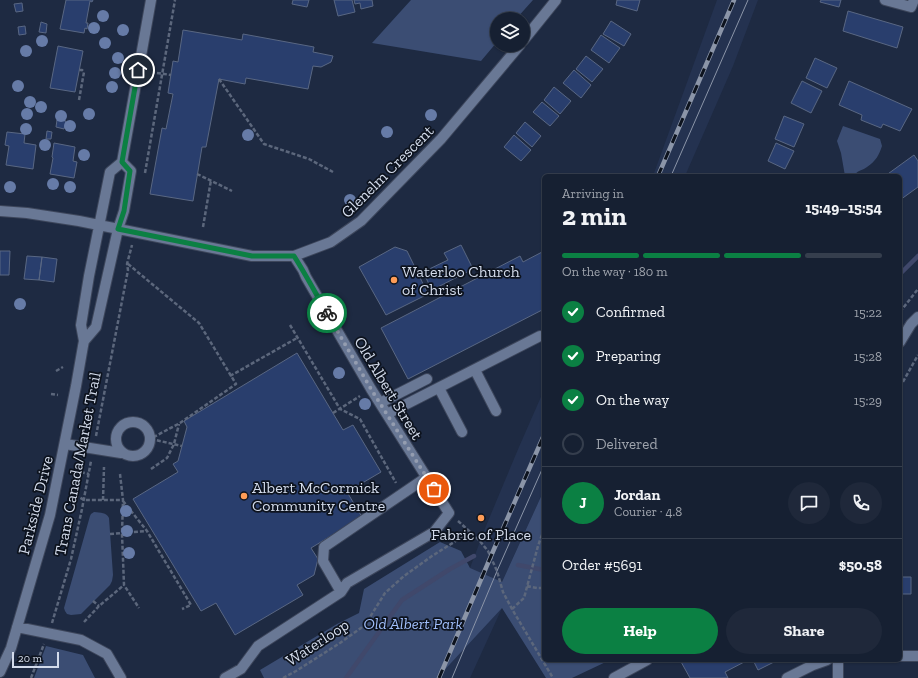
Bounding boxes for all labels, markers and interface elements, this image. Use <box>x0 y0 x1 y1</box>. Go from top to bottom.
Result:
map controls <box>490 12 530 52</box>
button: layers <box>490 12 530 52</box>
pin <box>121 53 155 87</box>
icon: home <box>127 59 149 81</box>
street label: Glenelm Crescent <box>337 121 438 221</box>
text: Arriving in <box>562 186 624 201</box>
text: 15:49–15:54 <box>805 199 882 217</box>
text: 2 min <box>562 200 627 232</box>
place label: Waterloo Church of Christ <box>402 262 520 299</box>
text: On the way · 180 m <box>562 264 667 279</box>
marker: Waterloo Church of Christ <box>389 275 399 285</box>
courier <box>307 293 347 333</box>
icon: check <box>562 301 584 323</box>
icon: bike <box>316 302 338 324</box>
text: Confirmed <box>596 303 665 321</box>
text: 15:22 <box>854 305 882 320</box>
street label: Old Albert Street <box>350 333 427 443</box>
icon: check <box>562 345 584 367</box>
text: Preparing <box>596 347 661 365</box>
text: 15:28 <box>854 349 882 364</box>
street label: Trans Canada/Market Trail <box>50 371 105 558</box>
icon: check <box>562 389 584 411</box>
text: On the way <box>596 391 669 409</box>
text: 15:29 <box>854 393 882 408</box>
text: Delivered <box>596 435 658 453</box>
street label: Parkside Drive <box>14 454 57 556</box>
pin <box>417 472 451 506</box>
place label: Albert McCormick Community Centre <box>252 478 385 515</box>
icon: bag <box>423 478 445 500</box>
button: chat <box>788 482 830 524</box>
button: phone <box>840 482 882 524</box>
text: Jordan <box>614 486 660 504</box>
marker: Albert McCormick Community Centre <box>239 491 249 501</box>
text: J <box>579 494 587 512</box>
text: Courier · 4.8 <box>614 504 682 519</box>
marker: Fabric of Place <box>476 513 486 523</box>
place label: Fabric of Place <box>431 525 531 544</box>
text: Order #5691 <box>562 556 642 574</box>
text: $50.58 <box>839 556 882 574</box>
button: Help <box>562 608 718 654</box>
button: Share <box>726 608 882 654</box>
park label: Old Albert Park <box>363 614 463 633</box>
street label: Waterloop <box>282 615 353 670</box>
scale bar <box>12 650 59 669</box>
text: 20 m <box>18 652 42 665</box>

